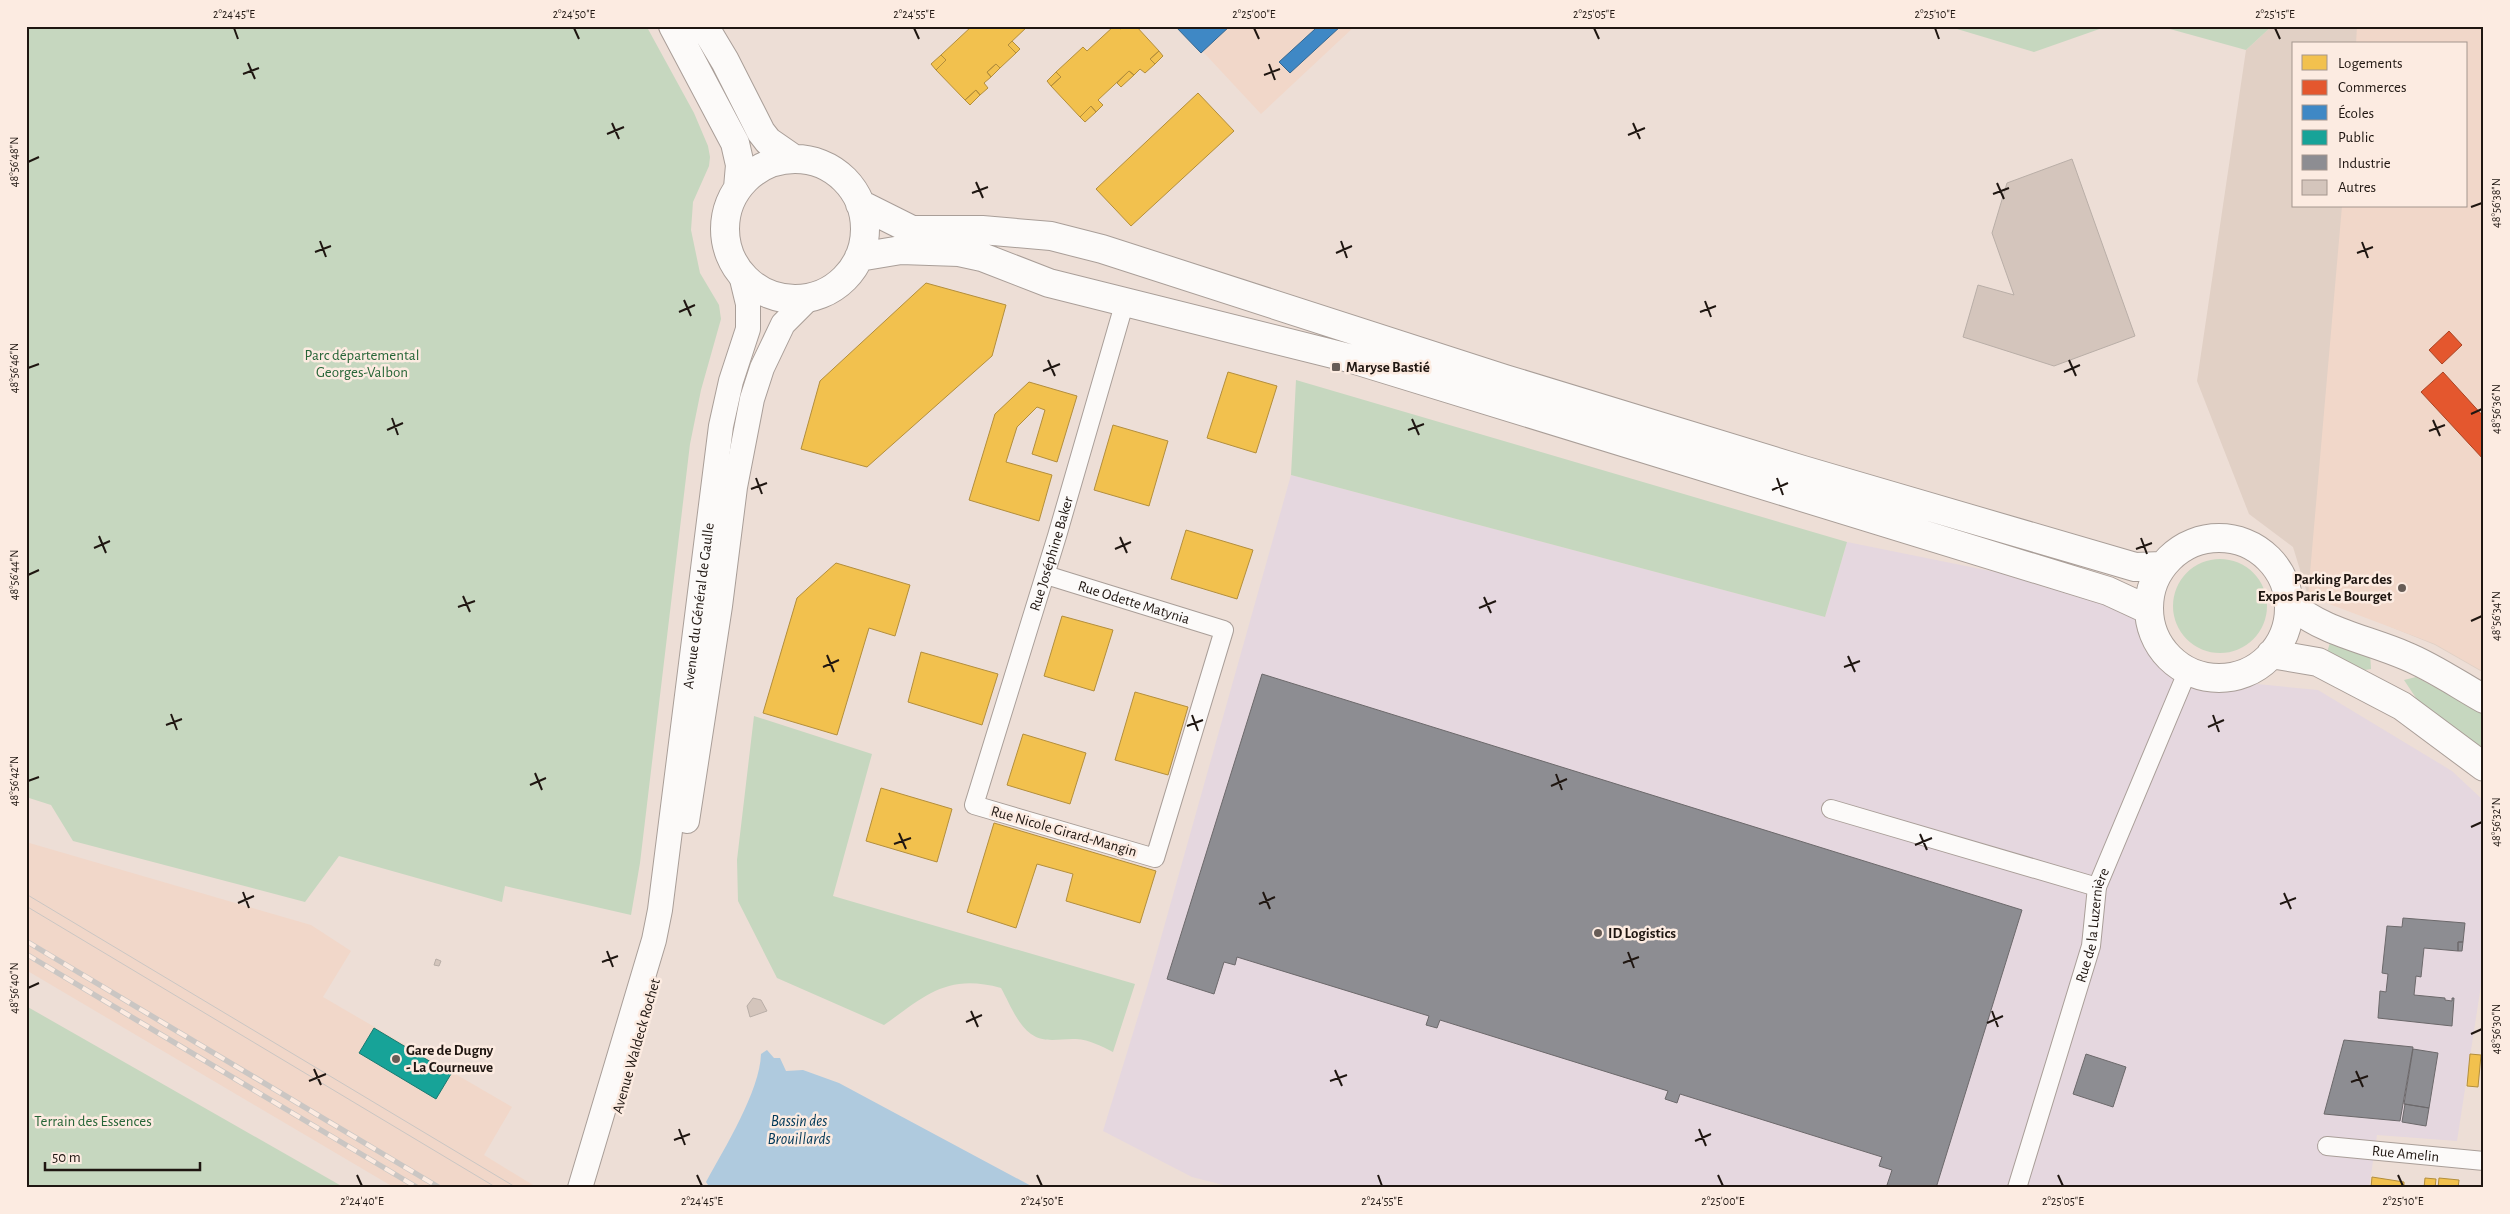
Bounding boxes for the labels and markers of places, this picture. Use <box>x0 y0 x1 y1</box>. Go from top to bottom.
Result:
place label: Maryse Bastié <box>1346 360 1430 375</box>
marker: Maryse Bastié <box>1330 361 1342 373</box>
place label: Parking Parc des Expos Paris Le Bourget <box>2258 572 2392 604</box>
marker: Parking Parc des Expos Paris Le Bourget <box>2396 582 2408 594</box>
place label: ID Logistics <box>1608 926 1676 941</box>
marker: ID Logistics <box>1592 927 1604 939</box>
place label: Gare de Dugny - La Courneuve <box>406 1043 494 1075</box>
marker: Gare de Dugny - La Courneuve <box>390 1053 402 1065</box>

